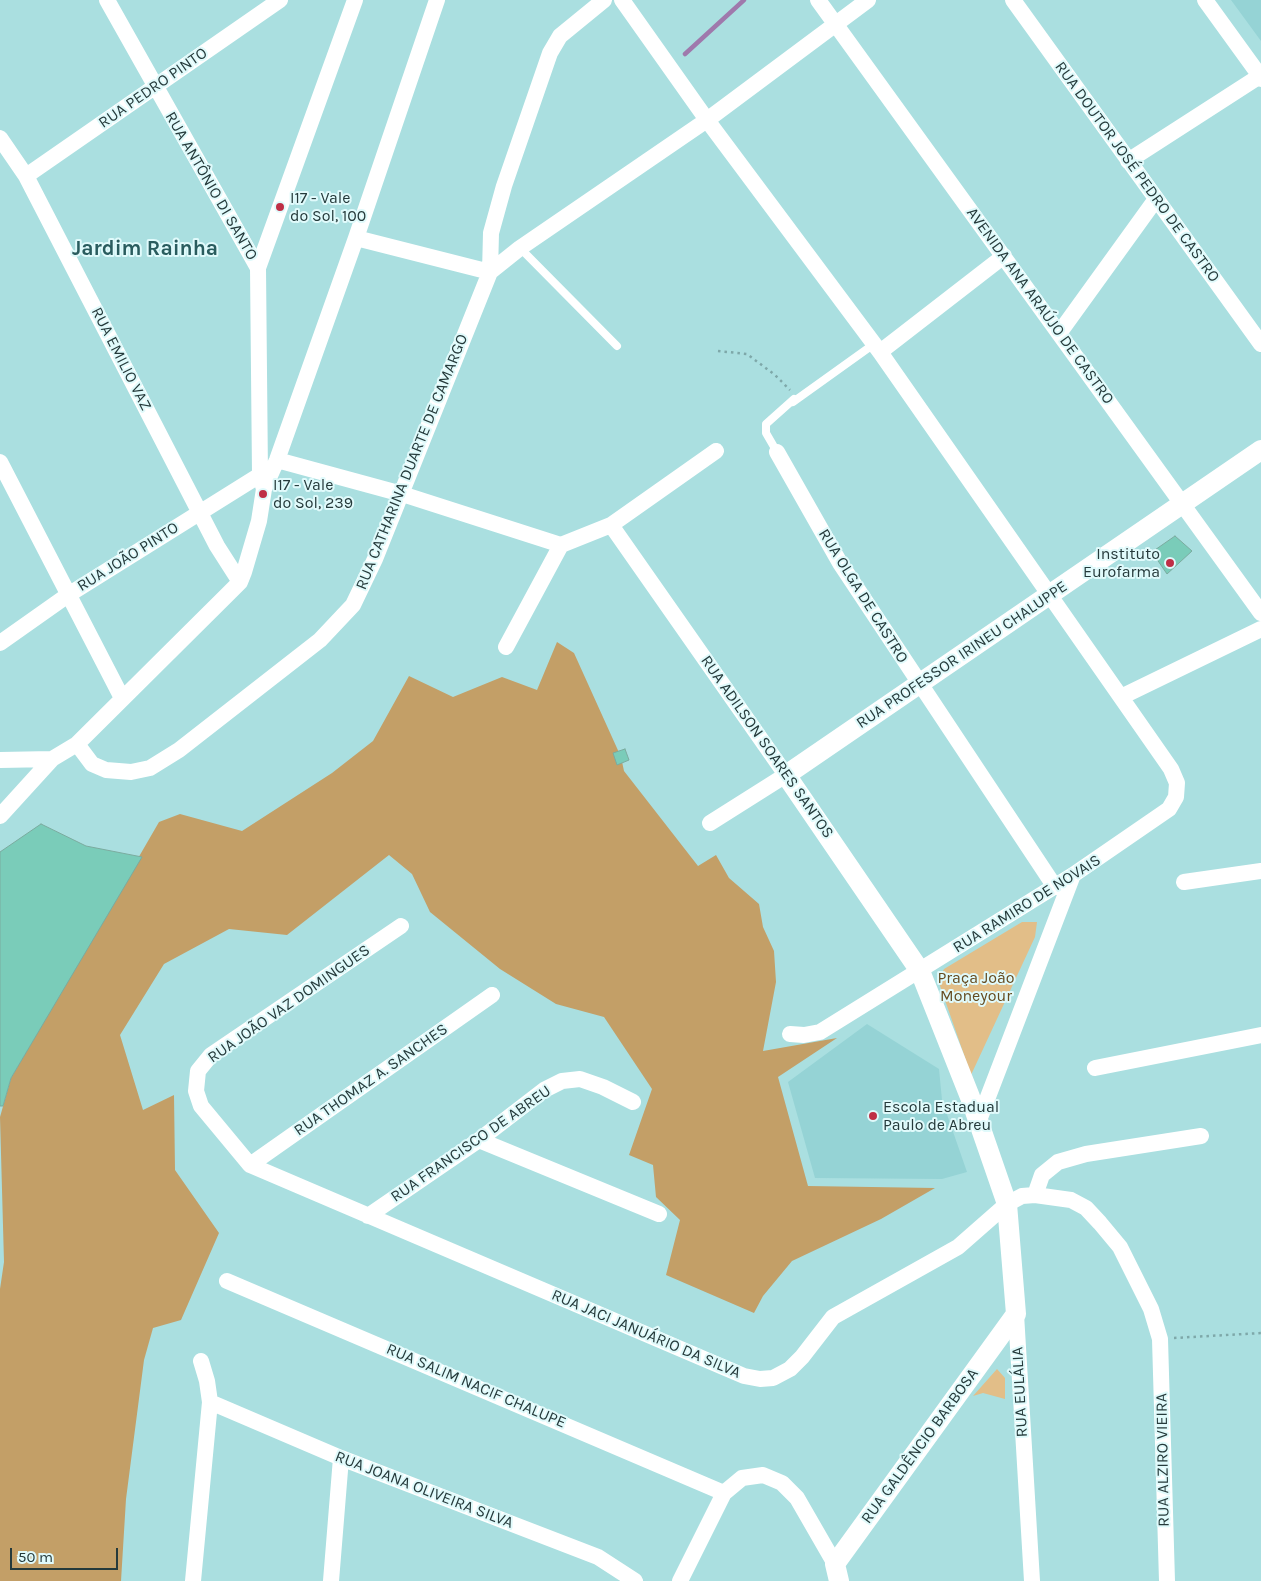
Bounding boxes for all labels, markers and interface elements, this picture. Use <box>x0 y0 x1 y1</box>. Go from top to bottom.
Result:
street label: RUA PEDRO PINTO <box>95 43 211 133</box>
street label: RUA DOUTOR JOSÉ PEDRO DE CASTRO <box>1050 58 1224 286</box>
street label: RUA ANTÔNIO DI SANTO <box>161 108 261 264</box>
place label: I17 - Vale do Sol, 100 <box>290 188 366 226</box>
marker: I17 - Vale do Sol, 100 <box>274 201 286 213</box>
street label: AVENIDA ANA ARAÚJO DE CASTRO <box>962 204 1118 408</box>
district label: Jardim Rainha <box>72 236 218 262</box>
street label: RUA EMILIO VAZ <box>87 304 155 414</box>
street label: RUA CATHARINA DUARTE DE CAMARGO <box>352 331 472 593</box>
place label: I17 - Vale do Sol, 239 <box>273 475 353 513</box>
marker: I17 - Vale do Sol, 239 <box>257 488 269 500</box>
street label: RUA JOÃO PINTO <box>74 518 182 596</box>
street label: RUA OLGA DE CASTRO <box>814 525 912 667</box>
place label: Instituto Eurofarma <box>1083 544 1160 582</box>
marker: Instituto Eurofarma <box>1164 557 1176 569</box>
street label: RUA PROFESSOR IRINEU CHALUPPE <box>853 577 1071 733</box>
street label: RUA ADILSON SOARES SANTOS <box>696 652 838 842</box>
street label: RUA RAMIRO DE NOVAIS <box>950 851 1104 957</box>
street label: RUA JOÃO VAZ DOMINGUES <box>204 941 374 1067</box>
park label: Praça João Moneyour <box>937 968 1015 1006</box>
street label: RUA THOMAZ A. SANCHES <box>290 1020 452 1140</box>
street label: RUA FRANCISCO DE ABREU <box>387 1081 555 1207</box>
place label: Escola Estadual Paulo de Abreu <box>883 1097 999 1135</box>
marker: Escola Estadual Paulo de Abreu <box>867 1110 879 1122</box>
street label: RUA JACI JANUÁRIO DA SILVA <box>548 1285 744 1383</box>
street label: RUA SALIM NACIF CHALUPE <box>383 1339 569 1433</box>
street label: RUA EULÁLIA <box>1008 1346 1032 1438</box>
street label: RUA GALDÊNCIO BARBOSA <box>857 1365 983 1527</box>
street label: RUA ALZIRO VIEIRA <box>1152 1393 1174 1527</box>
street label: RUA JOANA OLIVEIRA SILVA <box>332 1447 516 1533</box>
scale bar <box>12 1538 120 1570</box>
text: 50 m <box>18 1548 53 1566</box>

